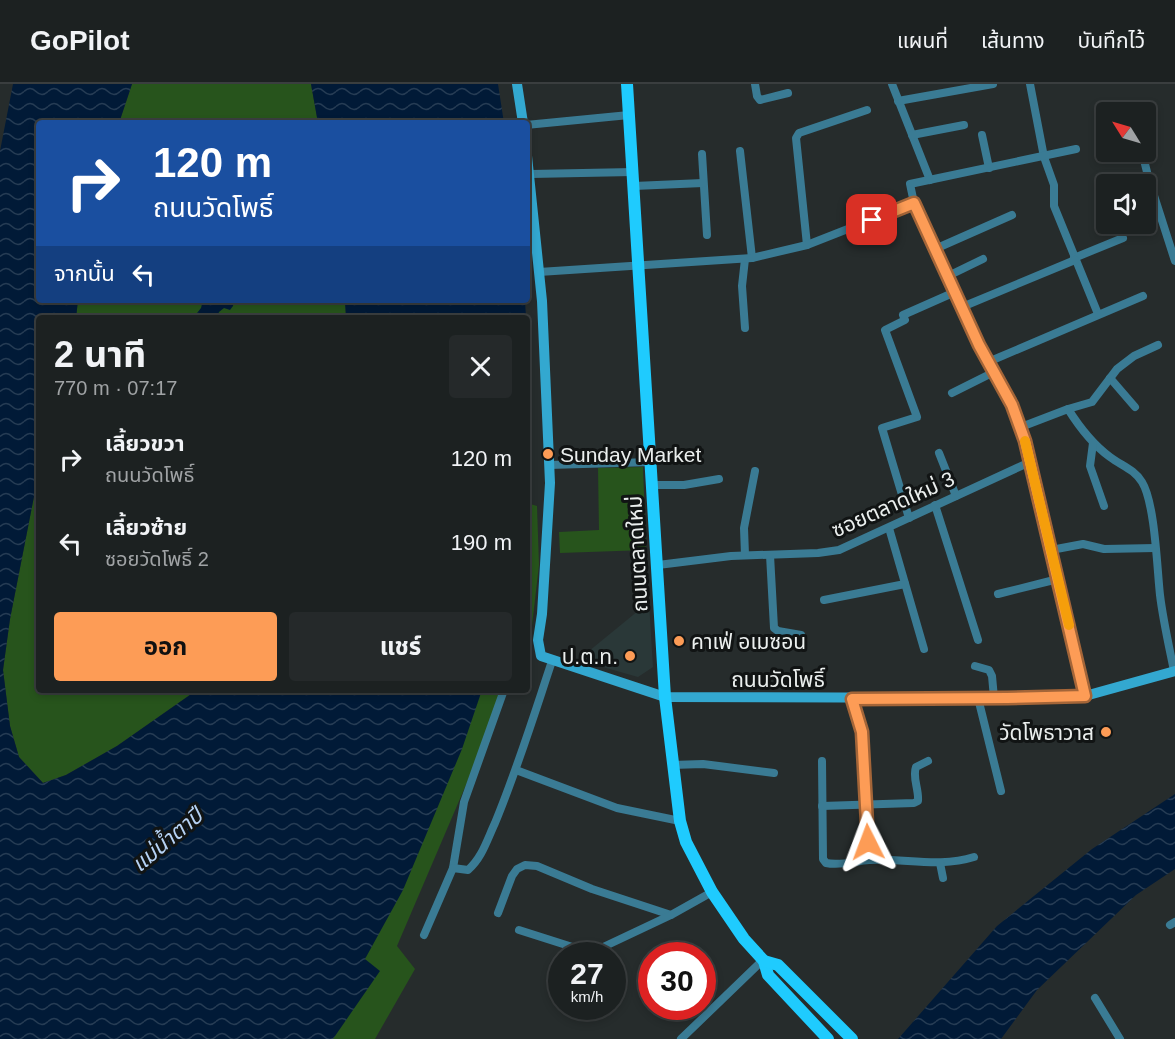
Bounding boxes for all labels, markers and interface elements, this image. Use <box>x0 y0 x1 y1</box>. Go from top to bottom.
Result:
text: GoPilot <box>30 25 130 56</box>
text: แผนที่ <box>897 29 948 52</box>
text: เส้นทาง <box>981 29 1045 52</box>
text: บันทึกไว้ <box>1078 29 1145 52</box>
north arrow <box>1096 102 1156 162</box>
map controls <box>1096 102 1156 234</box>
text: 120 m <box>153 139 272 186</box>
icon: right <box>54 144 132 222</box>
button: sound <box>1096 174 1156 234</box>
text: ถนนวัดโพธิ์ <box>153 193 274 223</box>
pin <box>846 194 897 245</box>
icon: arrive <box>855 203 888 236</box>
icon: left <box>127 258 160 291</box>
text: จากนั้น <box>54 261 115 286</box>
text: 2 นาที <box>54 334 146 375</box>
button: close <box>449 335 512 398</box>
text: 770 m · 07:17 <box>54 377 177 399</box>
text: เลี้ยวขวา <box>105 431 185 456</box>
icon: right <box>54 443 87 476</box>
place label: Sunday Market <box>560 443 701 466</box>
text: 120 m <box>451 446 512 471</box>
marker: Sunday Market <box>541 447 555 461</box>
text: ถนนวัดโพธิ์ <box>105 464 194 486</box>
street label: ซอยตลาดใหม่ 3 <box>828 467 958 541</box>
street label: ถนนตลาดใหม่ <box>622 495 652 613</box>
text: เลี้ยวซ้าย <box>105 515 187 540</box>
icon: left <box>54 527 87 560</box>
text: 190 m <box>451 530 512 555</box>
text: ซอยวัดโพธิ์ 2 <box>105 548 209 570</box>
button: ออก <box>54 612 277 681</box>
button: แชร์ <box>289 612 512 681</box>
place label: คาเฟ่ อเมซอน <box>691 630 806 653</box>
marker: คาเฟ่ อเมซอน <box>672 634 686 648</box>
place label: ป.ต.ท. <box>562 645 618 668</box>
marker: ป.ต.ท. <box>623 649 637 663</box>
street label: ถนนวัดโพธิ์ <box>731 667 825 691</box>
place label: วัดโพธาวาส <box>999 721 1094 744</box>
marker: วัดโพธาวาส <box>1099 725 1113 739</box>
water label: แม่น้ำตาปี <box>125 799 210 877</box>
position arrow <box>836 810 900 874</box>
speed limit sign: 30 <box>638 942 716 1020</box>
text: 27 <box>570 957 604 990</box>
text: km/h <box>571 988 603 1005</box>

